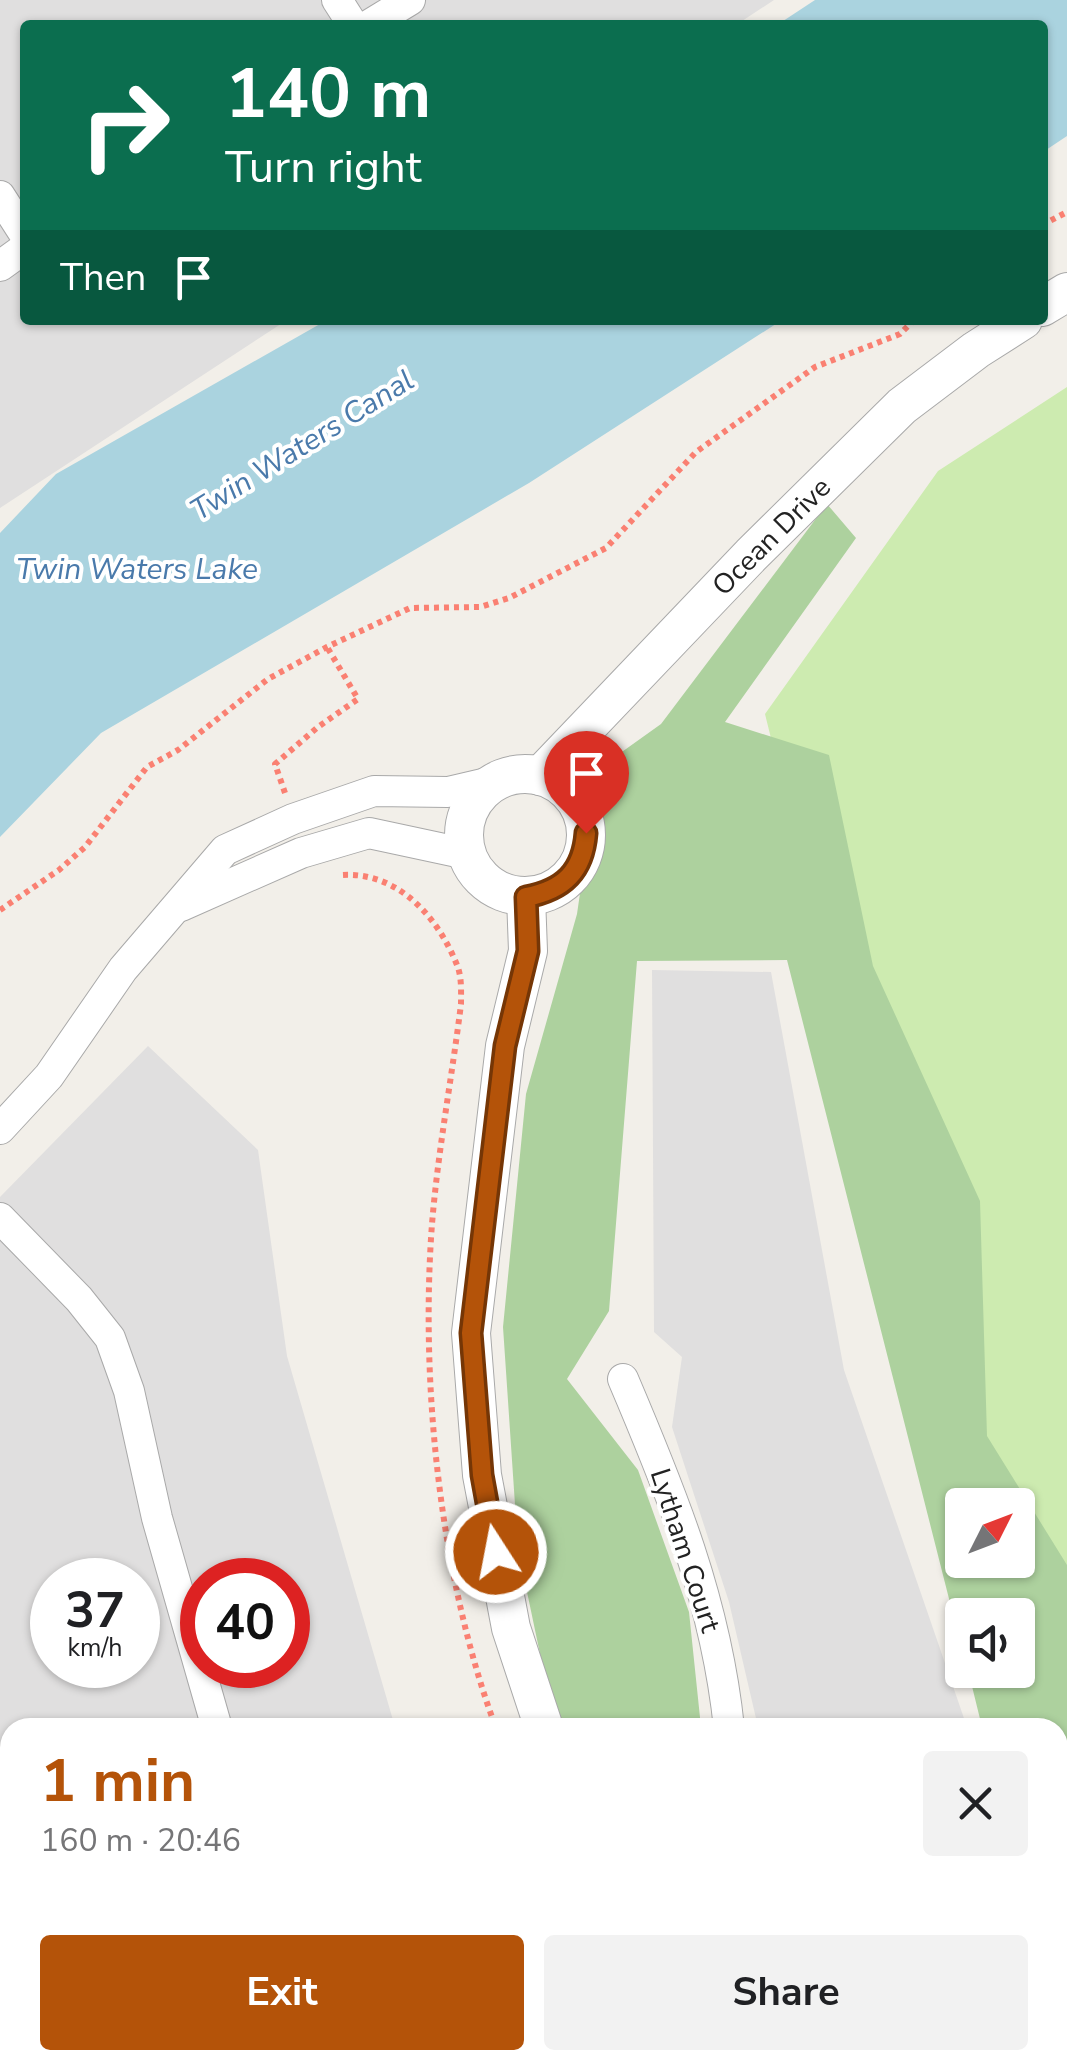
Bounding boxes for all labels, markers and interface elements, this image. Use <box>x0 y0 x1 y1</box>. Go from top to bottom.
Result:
text: 140 m <box>225 46 431 142</box>
icon: right <box>60 60 190 190</box>
text: Turn right <box>225 137 422 198</box>
icon: arrive <box>166 250 221 305</box>
text: Then <box>60 252 146 303</box>
water label: Twin Waters Canal <box>183 360 422 531</box>
street label: Ocean Drive <box>704 469 839 604</box>
water label: Twin Waters Lake <box>16 549 258 590</box>
pin <box>544 731 629 834</box>
icon: arrive <box>559 746 614 801</box>
street label: Lytham Court <box>641 1464 729 1637</box>
north arrow <box>945 1488 1035 1578</box>
map controls <box>945 1488 1035 1688</box>
position arrow <box>444 1500 548 1604</box>
speed limit sign: 40 <box>180 1558 310 1688</box>
text: 37 <box>65 1576 125 1645</box>
button: sound <box>945 1598 1035 1688</box>
text: km/h <box>67 1631 123 1665</box>
text: 1 min <box>40 1740 195 1822</box>
button: close <box>923 1751 1028 1856</box>
text: 160 m · 20:46 <box>40 1819 241 1862</box>
button: Exit <box>40 1935 524 2050</box>
button: Share <box>544 1935 1028 2050</box>

